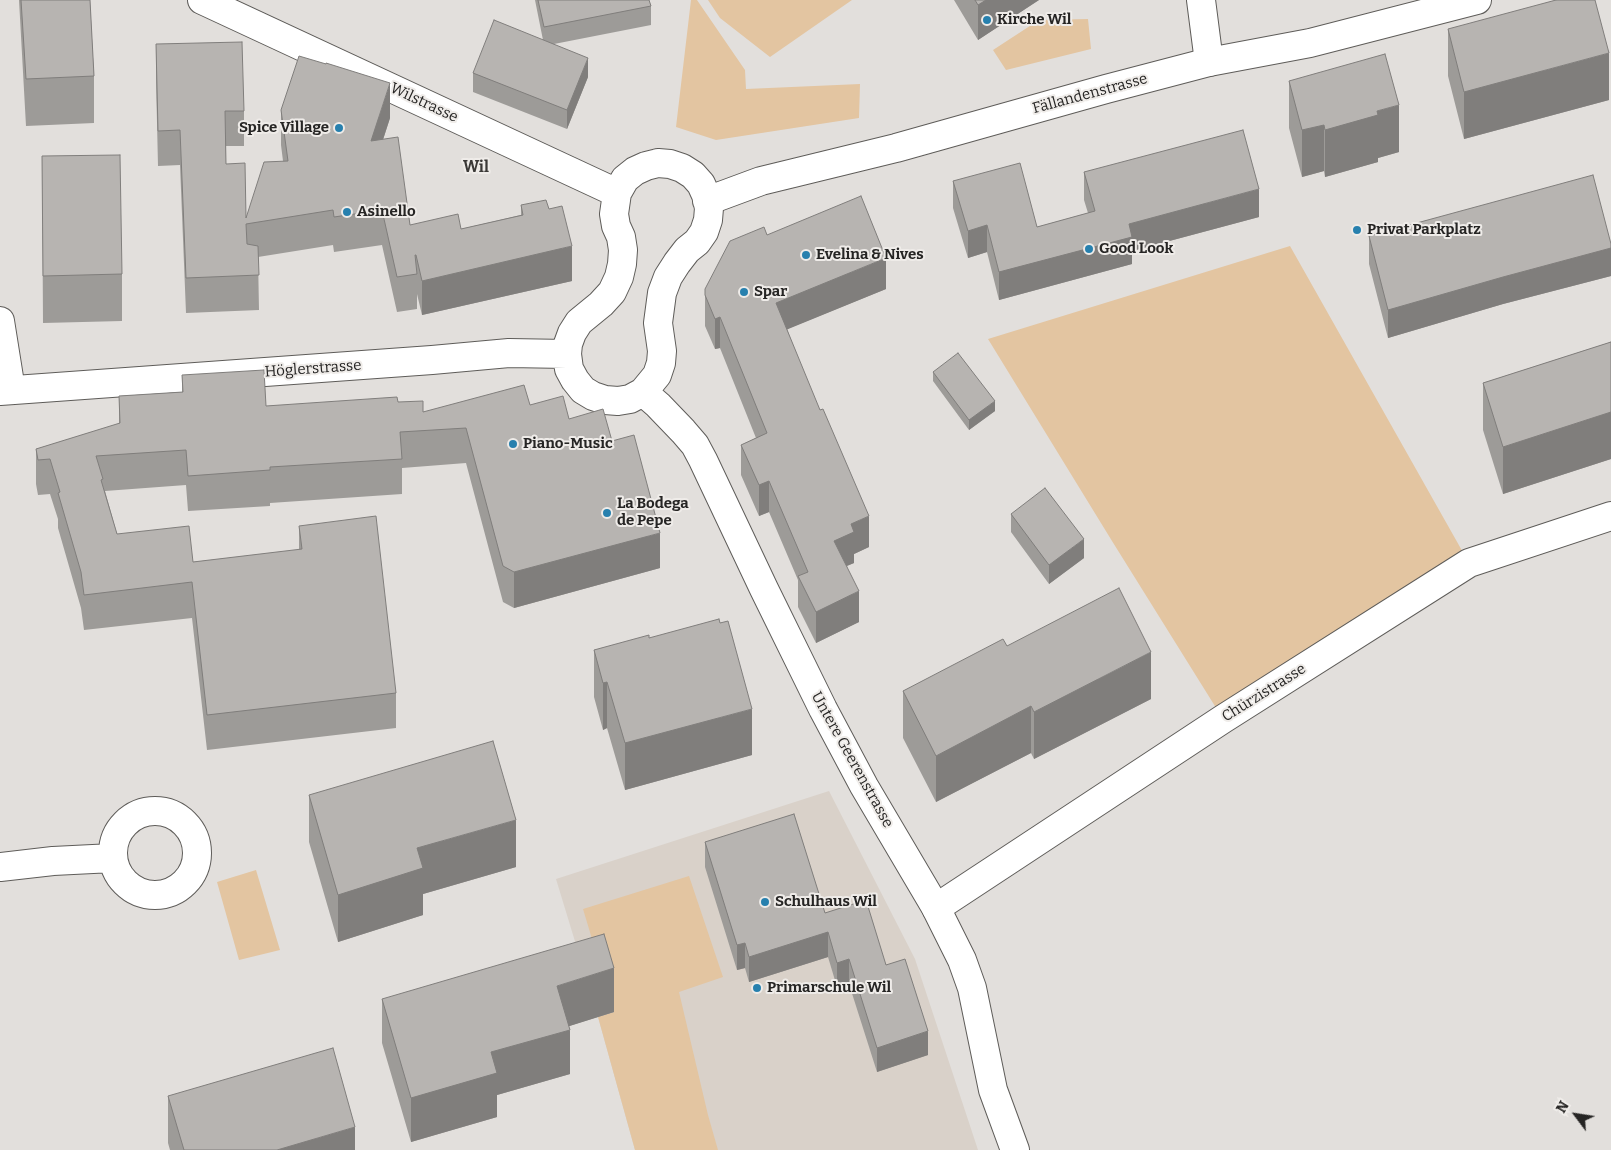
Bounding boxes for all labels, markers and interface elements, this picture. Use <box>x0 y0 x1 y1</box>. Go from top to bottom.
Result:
place label: Kirche Wil <box>997 11 1071 29</box>
marker: Kirche Wil <box>981 14 993 26</box>
street label: Fällandenstrasse <box>1030 70 1150 118</box>
street label: Wilstrasse <box>387 79 461 127</box>
place label: Spice Village <box>239 119 329 137</box>
marker: Spice Village <box>333 122 345 134</box>
district label: Wil <box>463 158 489 178</box>
place label: Asinello <box>357 203 416 221</box>
marker: Asinello <box>341 206 353 218</box>
place label: Privat Parkplatz <box>1367 221 1481 239</box>
marker: Privat Parkplatz <box>1351 224 1363 236</box>
place label: Good Look <box>1099 240 1173 258</box>
marker: Good Look <box>1083 243 1095 255</box>
place label: Evelina & Nives <box>816 246 924 264</box>
marker: Evelina & Nives <box>800 249 812 261</box>
place label: Spar <box>754 283 787 301</box>
marker: Spar <box>738 286 750 298</box>
street label: Höglerstrasse <box>264 357 362 381</box>
place label: Piano-Music <box>523 435 613 453</box>
marker: Piano-Music <box>507 438 519 450</box>
place label: La Bodega de Pepe <box>617 495 689 530</box>
marker: La Bodega de Pepe <box>601 507 613 519</box>
street label: Chürzistrasse <box>1219 660 1309 726</box>
street label: Untere Geerenstrasse <box>807 689 897 831</box>
place label: Schulhaus Wil <box>775 893 877 911</box>
marker: Schulhaus Wil <box>759 896 771 908</box>
place label: Primarschule Wil <box>767 979 891 997</box>
marker: Primarschule Wil <box>751 982 763 994</box>
north arrow <box>1551 1090 1601 1140</box>
text: N <box>1553 1098 1573 1116</box>

